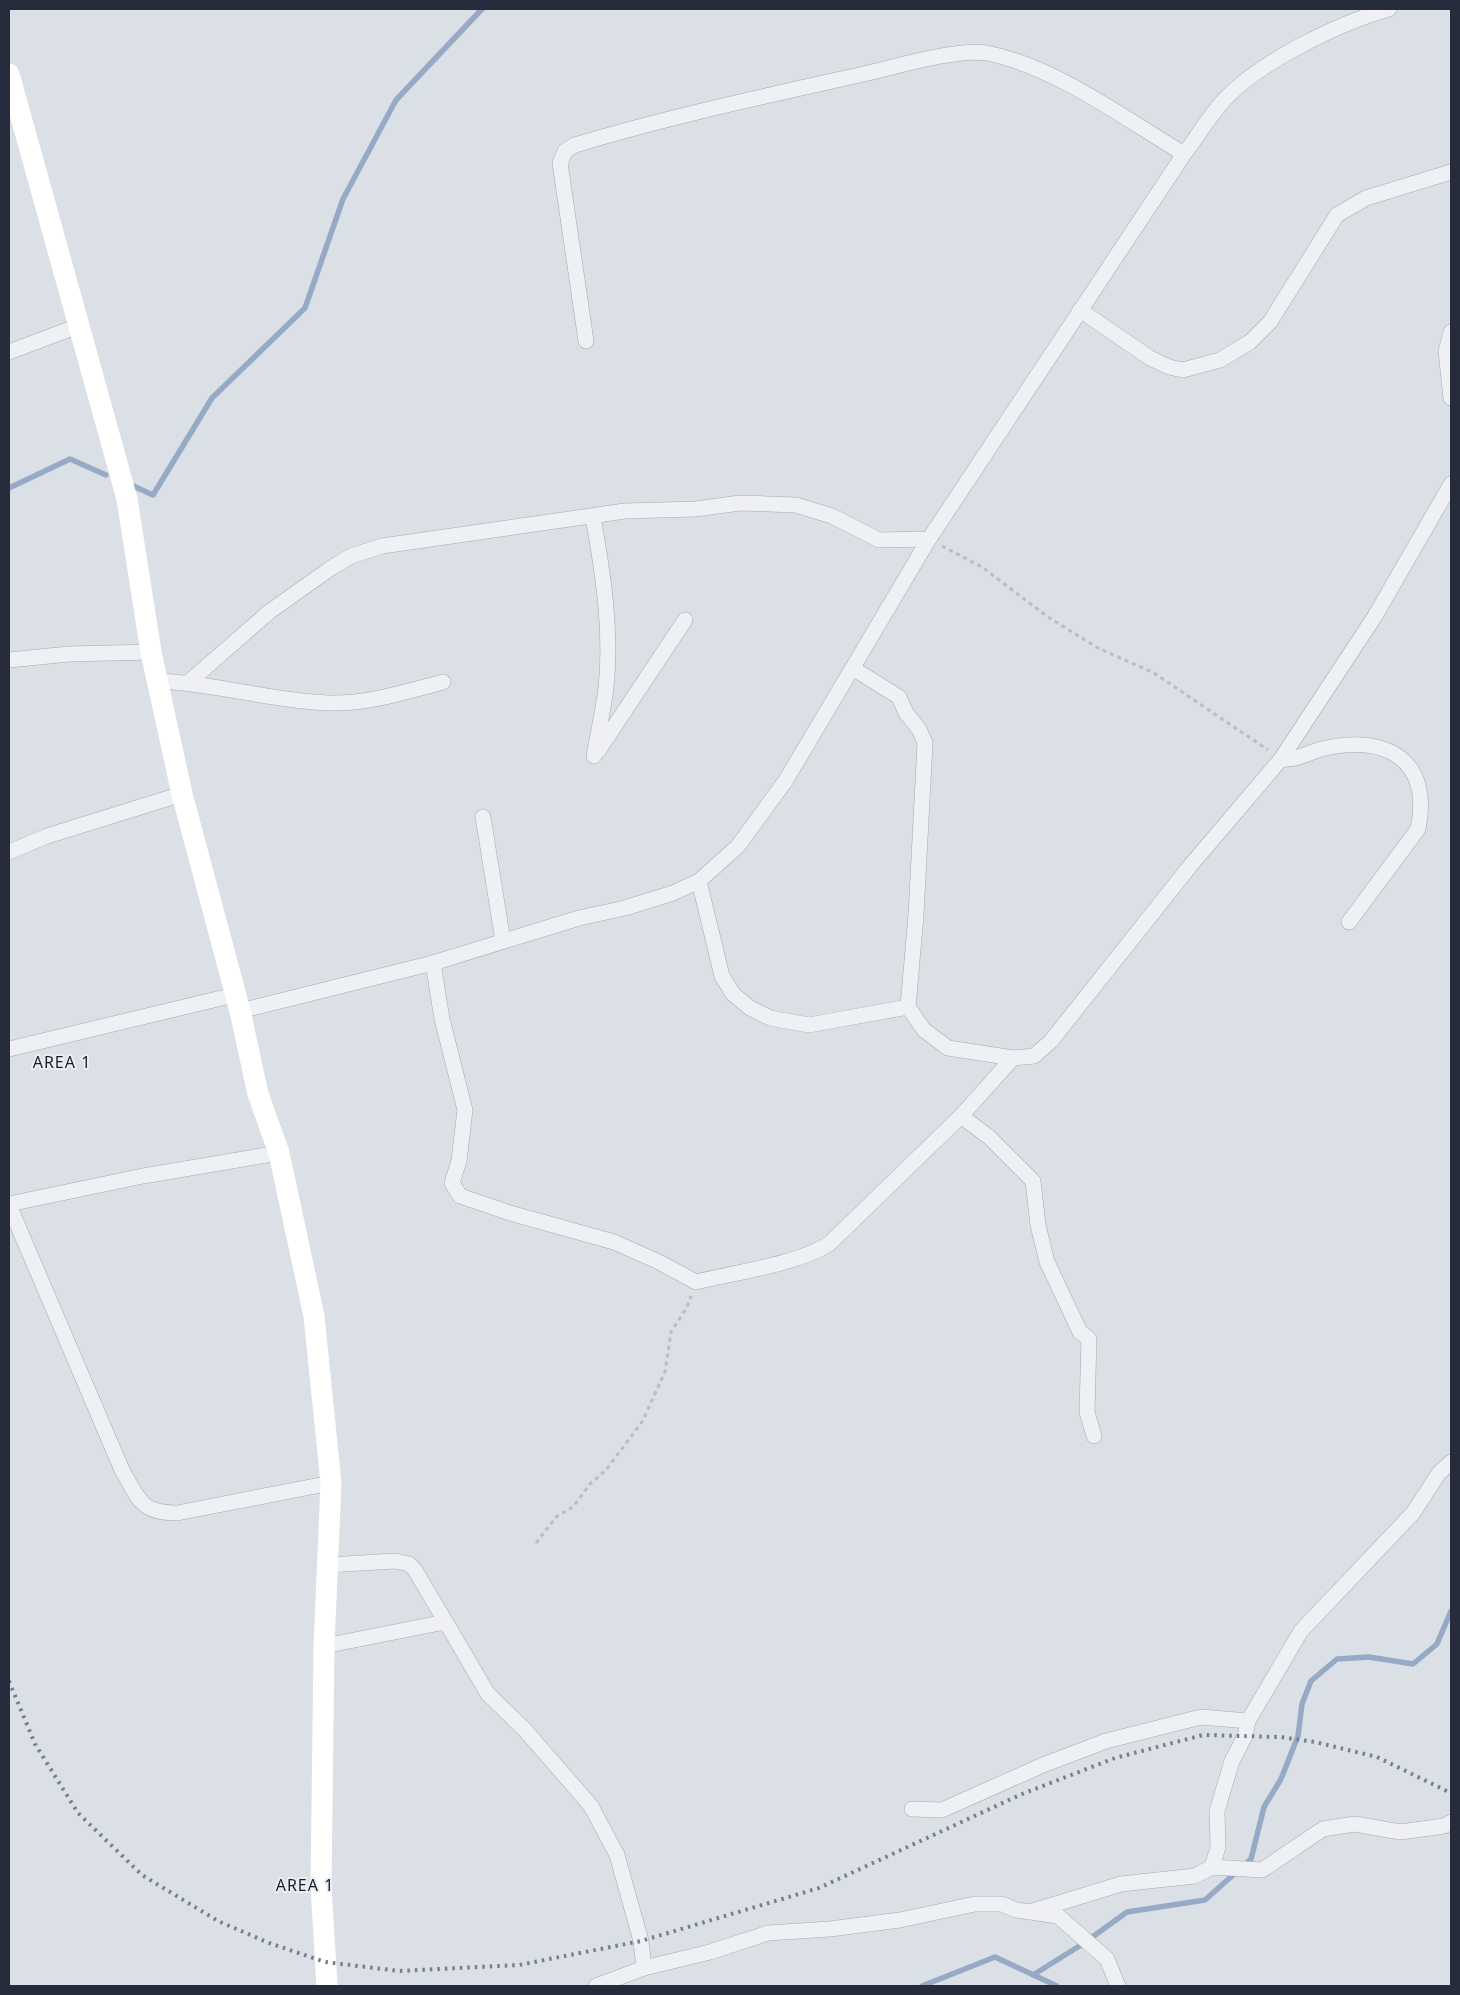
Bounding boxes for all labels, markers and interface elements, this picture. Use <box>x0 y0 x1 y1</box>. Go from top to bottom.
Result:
district label: AREA 1 <box>33 1051 91 1073</box>
district label: AREA 1 <box>276 1874 334 1896</box>

